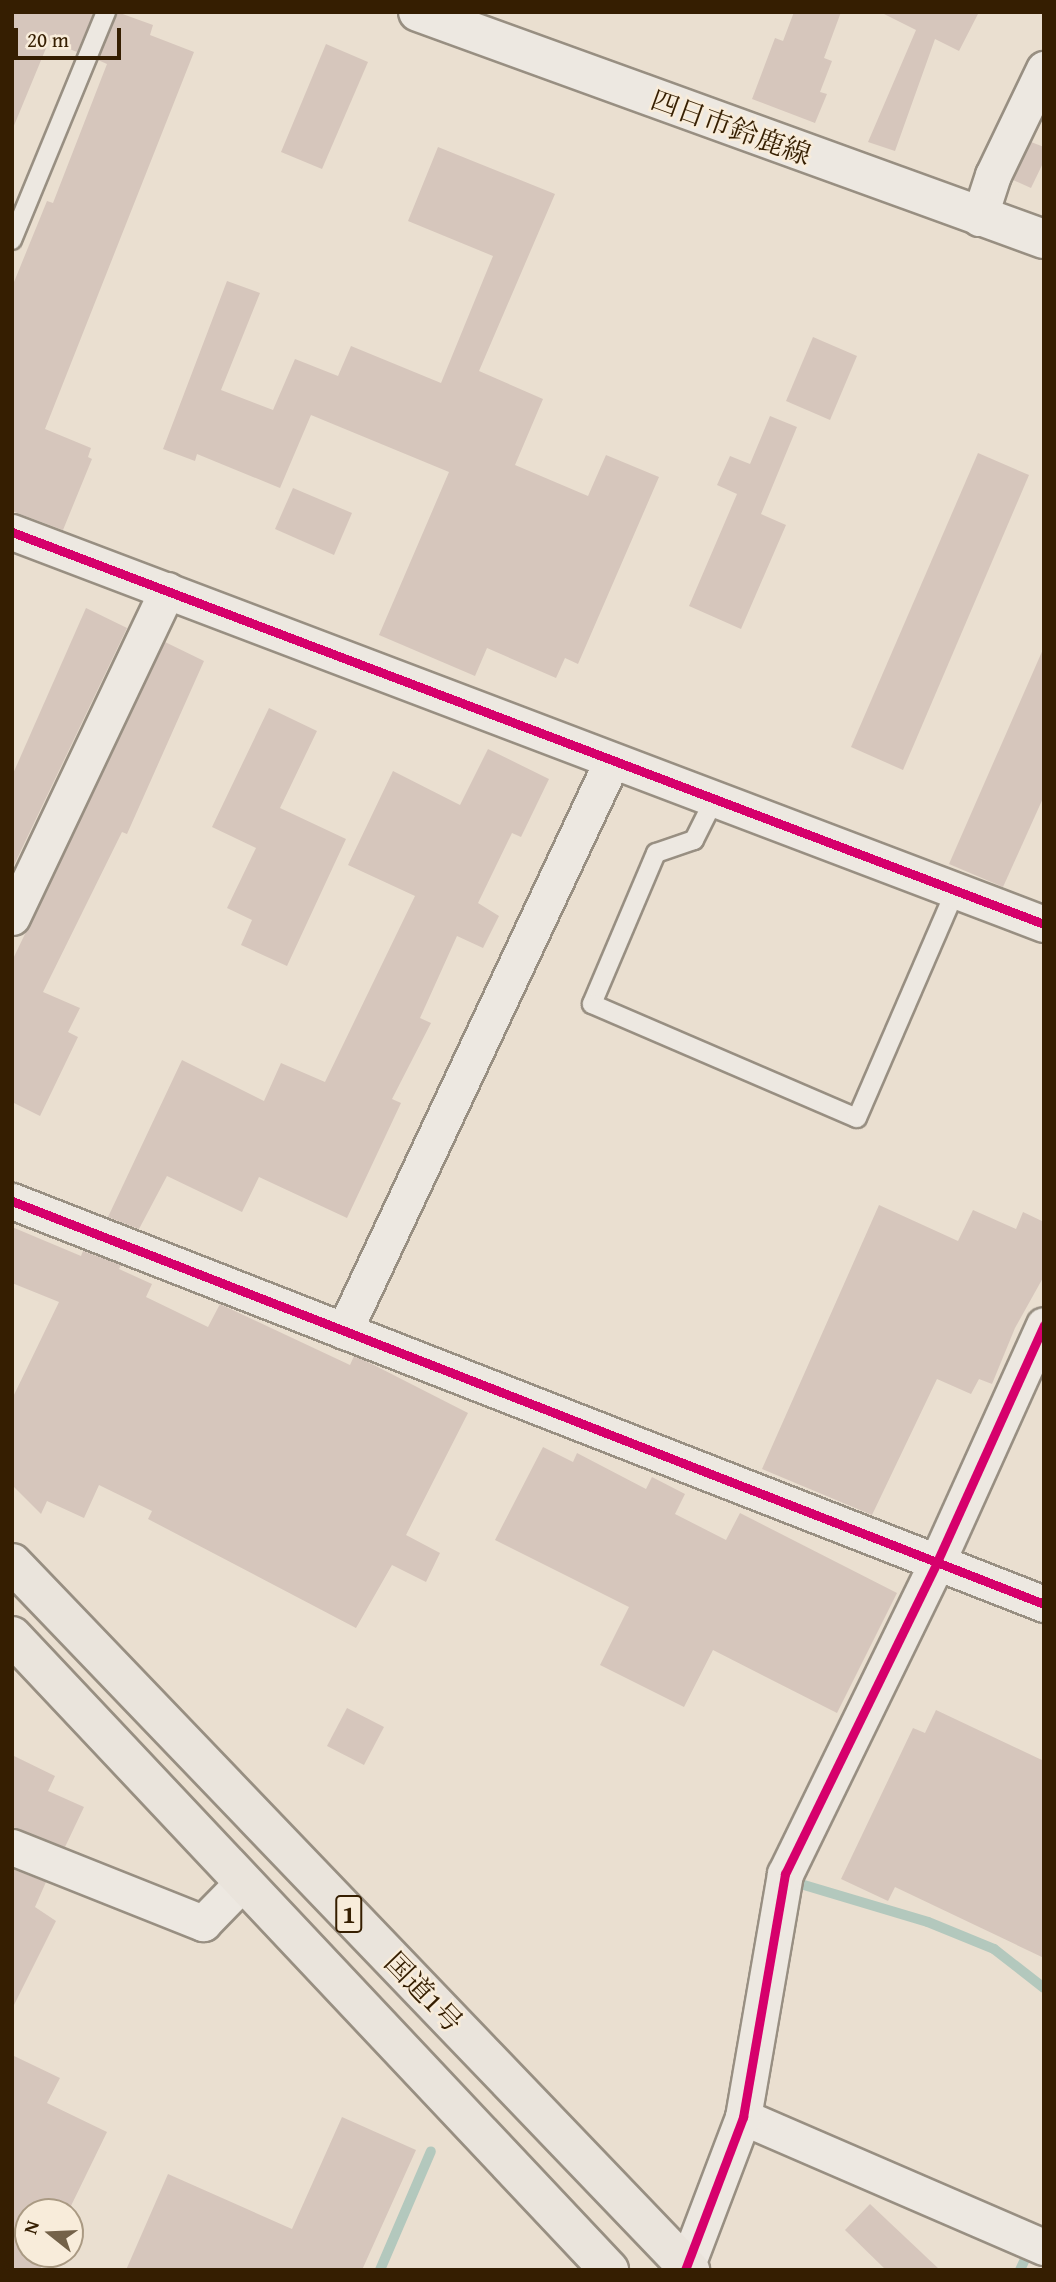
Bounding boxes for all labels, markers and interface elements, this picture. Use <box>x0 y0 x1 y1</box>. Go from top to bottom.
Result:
scale bar <box>18 14 124 58</box>
text: 20 m <box>27 24 69 55</box>
street label: 四日市鈴鹿線 <box>646 82 816 172</box>
road number: 1 <box>335 1892 363 1937</box>
street label: 国道1号 <box>378 1945 470 2039</box>
north arrow <box>14 2198 84 2268</box>
text: N <box>16 2217 46 2238</box>

